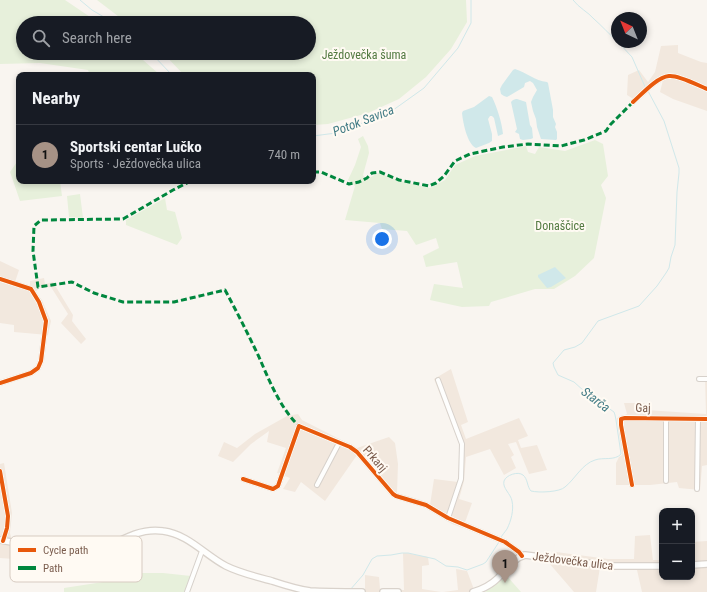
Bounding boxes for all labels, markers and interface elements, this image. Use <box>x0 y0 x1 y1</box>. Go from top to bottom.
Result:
north arrow <box>611 12 647 48</box>
search box <box>16 16 316 60</box>
icon: search <box>30 27 52 49</box>
text: Search here <box>62 29 132 47</box>
park label: Ježdovečka šuma <box>322 48 407 62</box>
text: Nearby <box>32 88 80 108</box>
water label: Potok Savica <box>330 102 396 139</box>
text: Sportski centar Lučko <box>70 138 202 156</box>
text: 1 <box>42 147 48 162</box>
text: 740 m <box>268 147 300 162</box>
text: Sports · Ježdovečka ulica <box>70 156 201 171</box>
park label: Donaščice <box>535 219 585 233</box>
your location <box>372 229 392 249</box>
water label: Starča <box>578 384 613 415</box>
street label: Gaj <box>635 401 651 415</box>
street label: Prkanj <box>360 443 390 475</box>
map controls <box>659 508 695 580</box>
button: + <box>659 508 695 544</box>
legend <box>10 536 142 582</box>
text: Cycle path <box>43 544 88 557</box>
button: − <box>659 544 695 580</box>
street label: Ježdovečka ulica <box>532 549 614 573</box>
pin: 1 <box>492 550 518 583</box>
text: Path <box>43 562 63 575</box>

